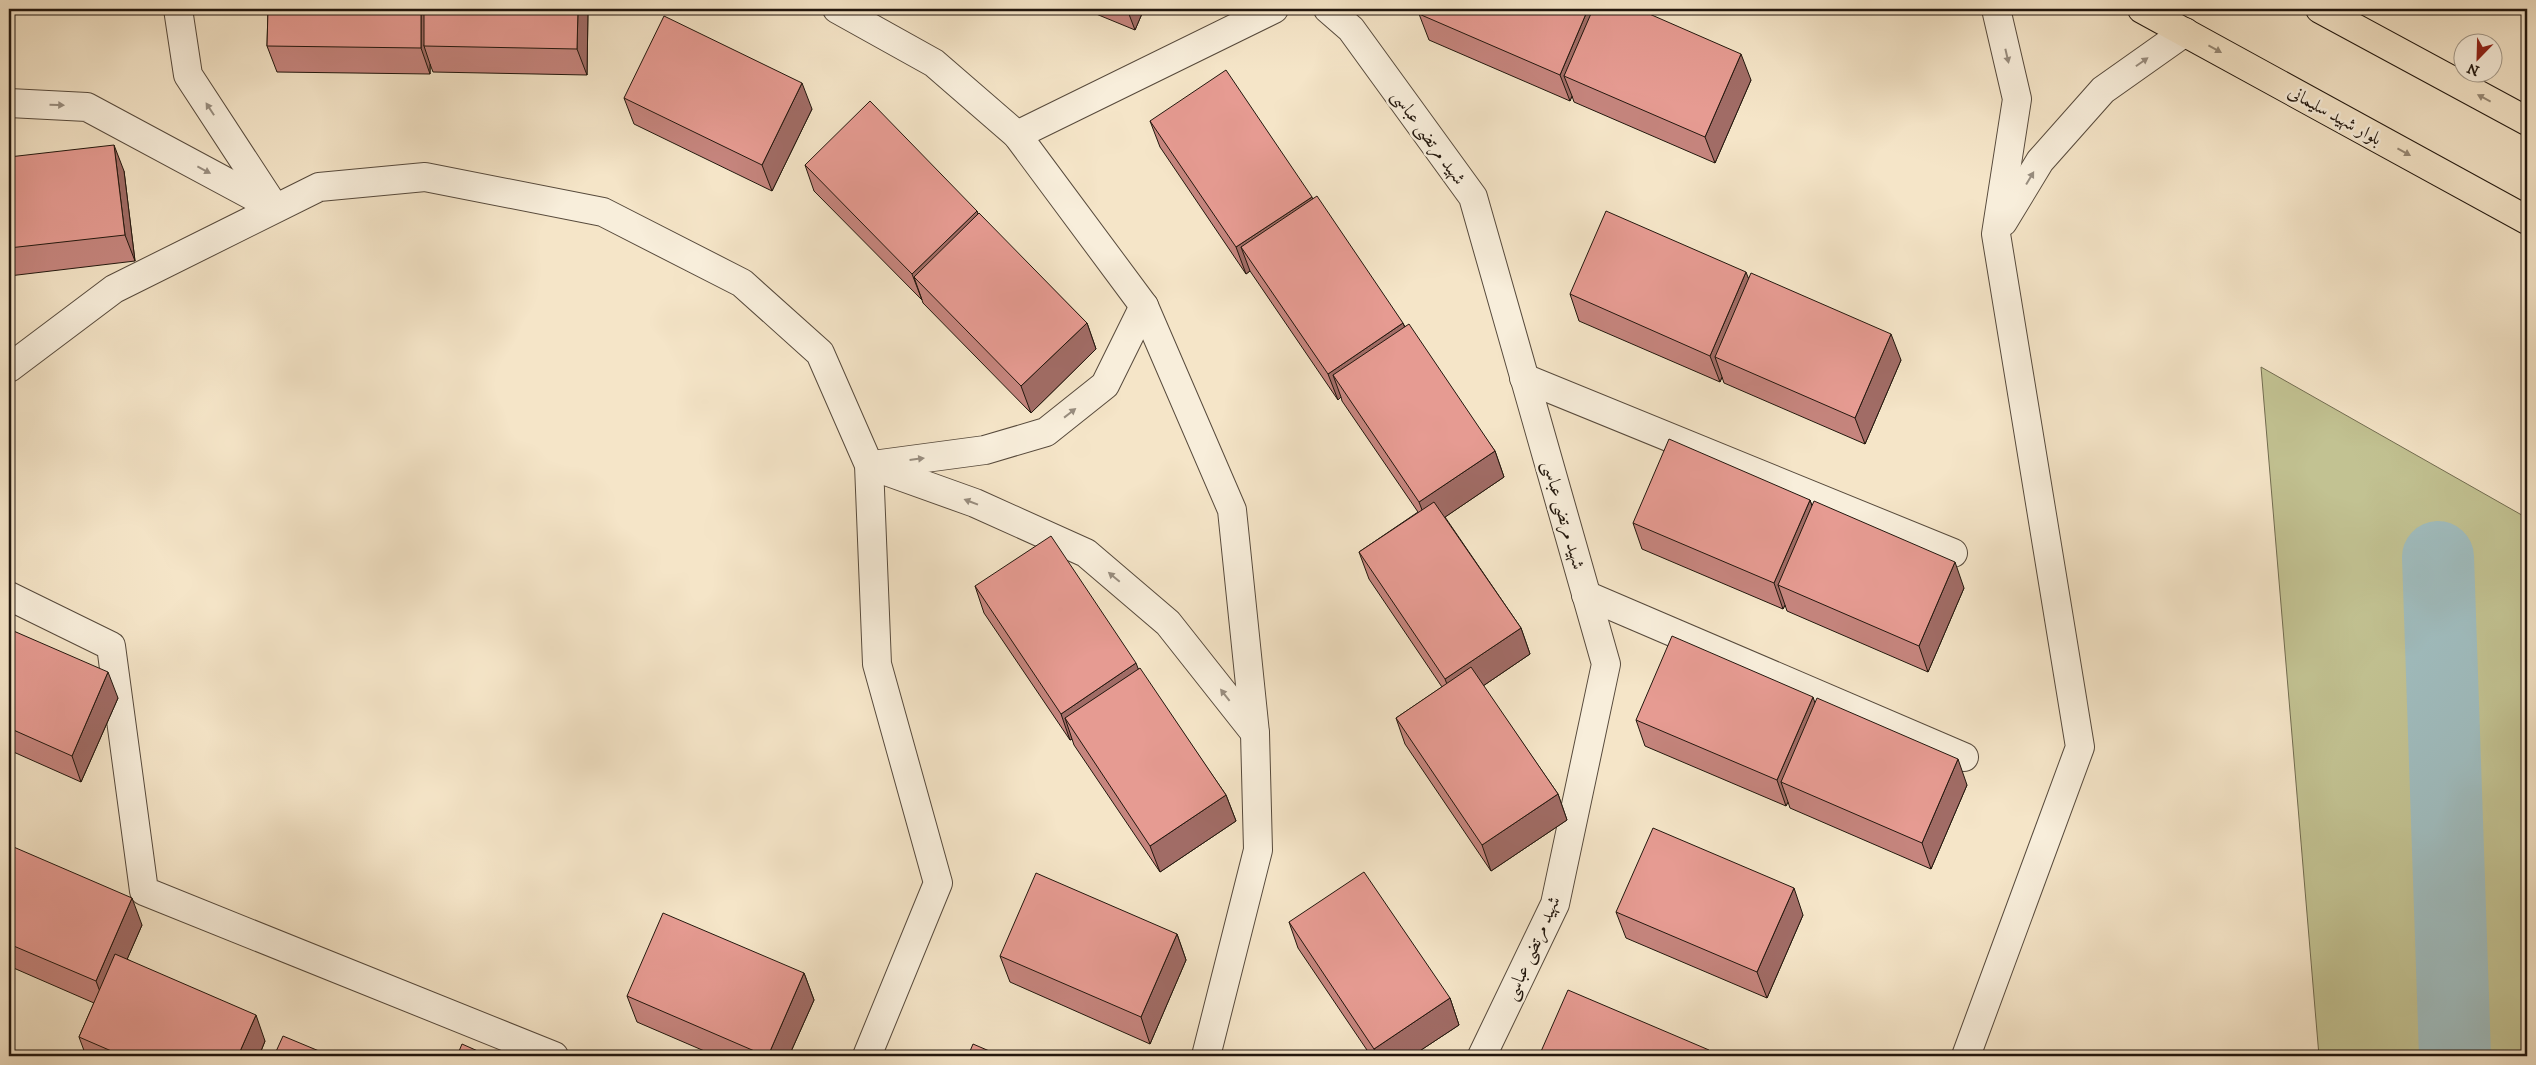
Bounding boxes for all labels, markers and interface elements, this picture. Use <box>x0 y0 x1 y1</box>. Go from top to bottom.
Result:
north arrow <box>2454 32 2504 82</box>
one-way arrow <box>2208 45 2223 53</box>
one-way arrow <box>2003 49 2011 64</box>
one-way arrow <box>2135 57 2149 67</box>
text: N <box>2464 58 2482 80</box>
street label: بلوار شهید سلیمانی <box>2284 81 2385 151</box>
street label: شهید مرتضی عباسی <box>1386 86 1470 190</box>
one-way arrow <box>2478 93 2491 102</box>
one-way arrow <box>50 102 66 110</box>
one-way arrow <box>206 102 215 116</box>
one-way arrow <box>2397 148 2410 157</box>
one-way arrow <box>197 166 211 174</box>
one-way arrow <box>2025 171 2034 184</box>
one-way arrow <box>1063 407 1076 418</box>
one-way arrow <box>909 455 925 463</box>
street label: شهید مرتضی عباسی <box>1536 458 1589 572</box>
one-way arrow <box>964 498 979 505</box>
one-way arrow <box>1108 572 1121 583</box>
one-way arrow <box>1219 689 1230 702</box>
street label: شهید مرتضی عباسی <box>1500 893 1567 1004</box>

